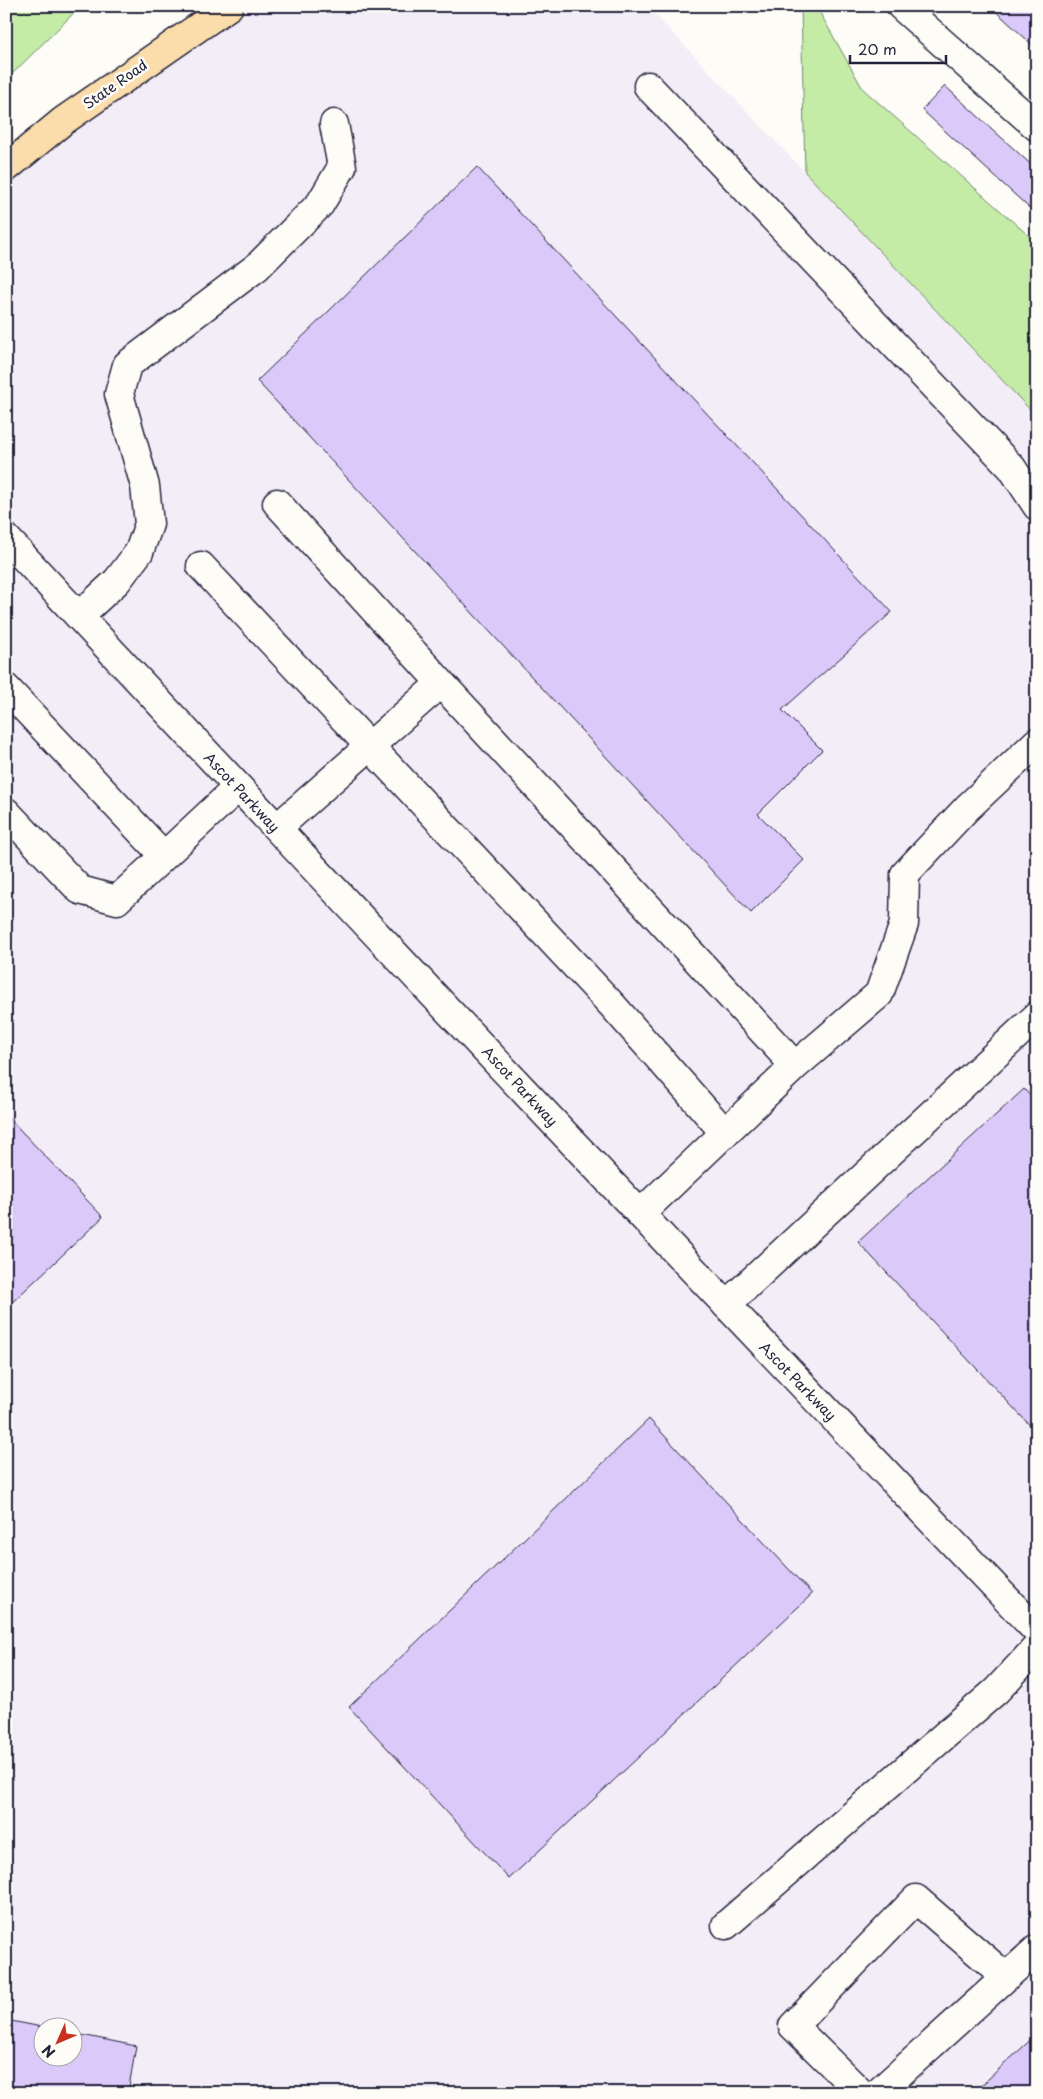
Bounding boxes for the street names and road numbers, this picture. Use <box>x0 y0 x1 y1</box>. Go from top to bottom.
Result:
street label: State Road <box>79 54 151 114</box>
street label: Ascot Parkway <box>199 747 285 837</box>
street label: Ascot Parkway <box>477 1041 563 1131</box>
street label: Ascot Parkway <box>755 1337 841 1425</box>

